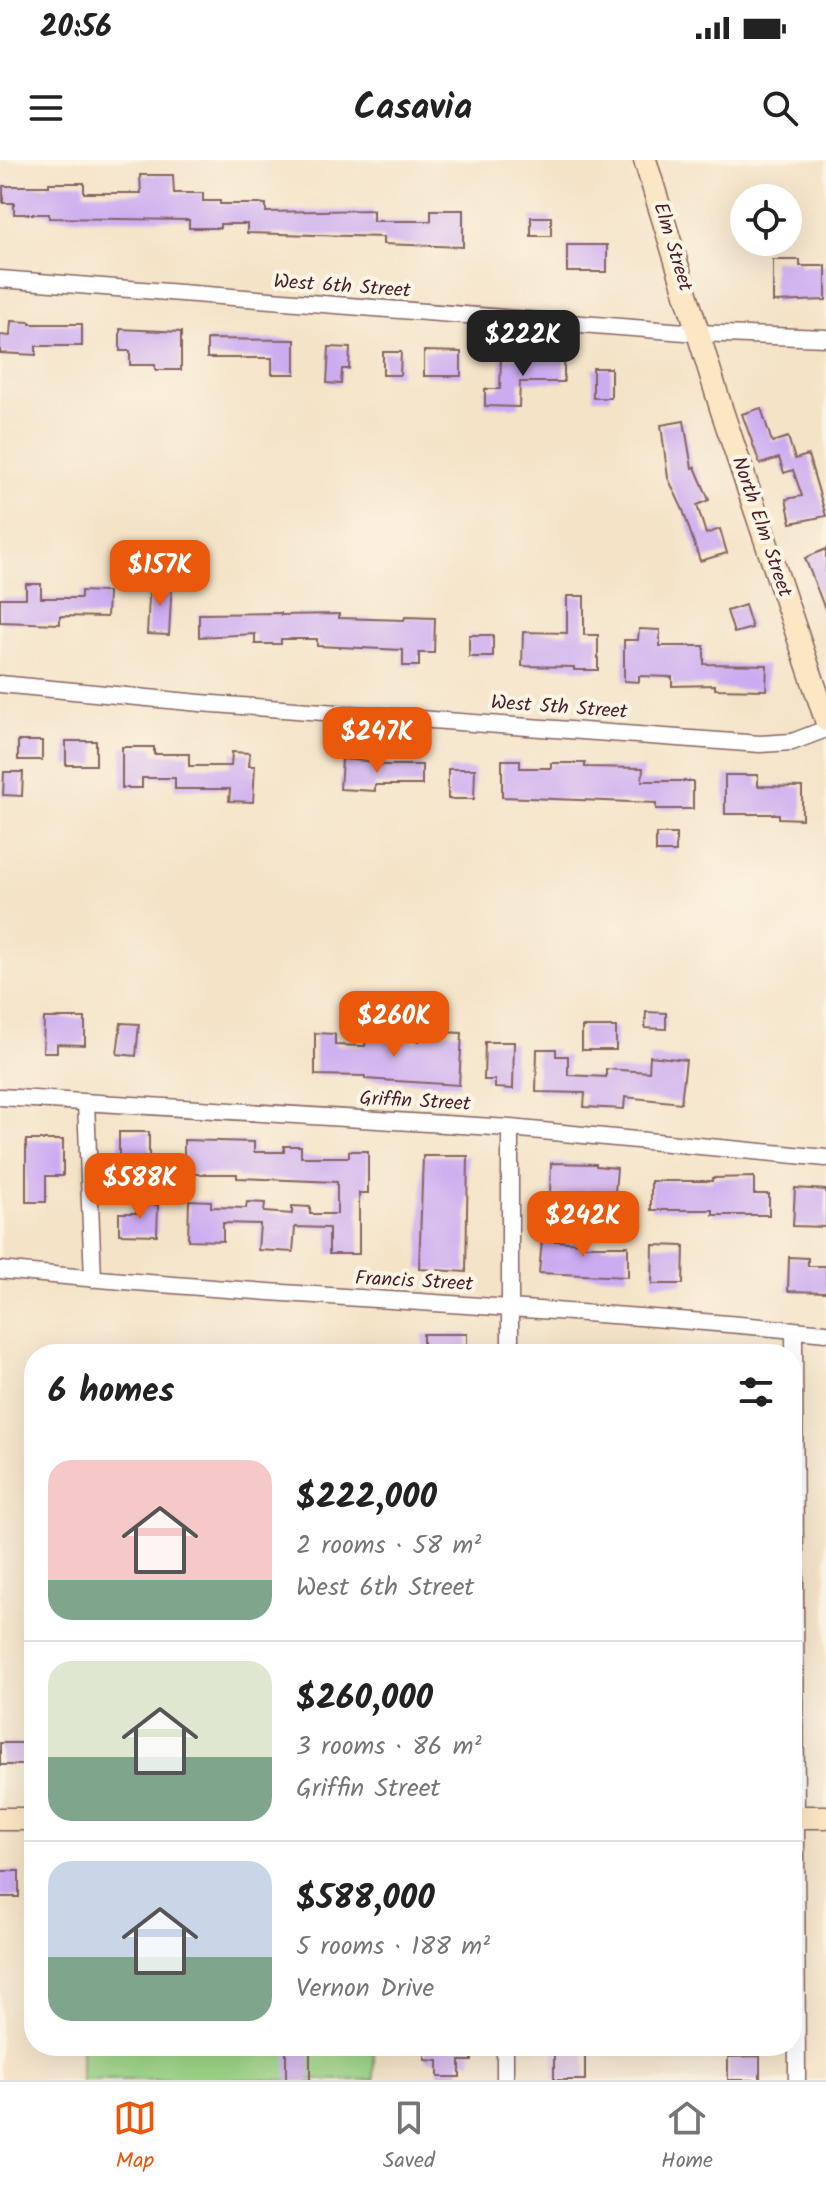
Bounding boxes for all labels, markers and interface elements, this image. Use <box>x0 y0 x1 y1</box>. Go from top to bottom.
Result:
text: 20:56 <box>40 4 112 52</box>
text: Casavia <box>354 80 472 137</box>
icon: menu <box>24 86 68 130</box>
icon: search <box>758 86 802 130</box>
map controls <box>730 184 802 256</box>
button: locate <box>730 184 802 256</box>
street label: Elm Street <box>643 199 701 296</box>
street label: West 6th Street <box>272 266 412 308</box>
pin: $222K <box>467 310 579 378</box>
text: $222K <box>485 315 561 357</box>
street label: North Elm Street <box>722 452 800 602</box>
pin: $157K <box>104 540 216 608</box>
text: $157K <box>128 545 192 587</box>
street label: West 5th Street <box>490 687 629 729</box>
pin: $247K <box>321 707 433 775</box>
text: $247K <box>341 712 413 754</box>
pin: $260K <box>338 991 450 1059</box>
text: $260K <box>357 996 431 1038</box>
street label: Griffin Street <box>359 1083 472 1121</box>
pin: $588K <box>84 1153 196 1221</box>
text: $588K <box>103 1158 177 1200</box>
pin: $242K <box>527 1191 639 1259</box>
text: $242K <box>545 1196 621 1238</box>
street label: Francis Street <box>354 1263 474 1301</box>
text: 6 homes <box>48 1365 174 1419</box>
icon: filters <box>734 1370 778 1414</box>
text: $222,000 <box>296 1471 437 1525</box>
icon: home <box>112 1492 208 1588</box>
text: 2 rooms · 58 m² <box>296 1525 481 1567</box>
text: West 6th Street <box>296 1567 474 1609</box>
text: $260,000 <box>296 1672 433 1726</box>
icon: home <box>112 1693 208 1789</box>
text: 3 rooms · 86 m² <box>296 1726 481 1768</box>
text: Griffin Street <box>296 1768 440 1810</box>
text: $588,000 <box>296 1872 435 1926</box>
icon: home <box>112 1893 208 1989</box>
text: 5 rooms · 188 m² <box>296 1926 490 1968</box>
text: Vernon Drive <box>296 1968 434 2010</box>
tab: Map <box>113 2096 157 2179</box>
tab: Saved <box>383 2096 435 2179</box>
tab: Home <box>661 2096 713 2179</box>

